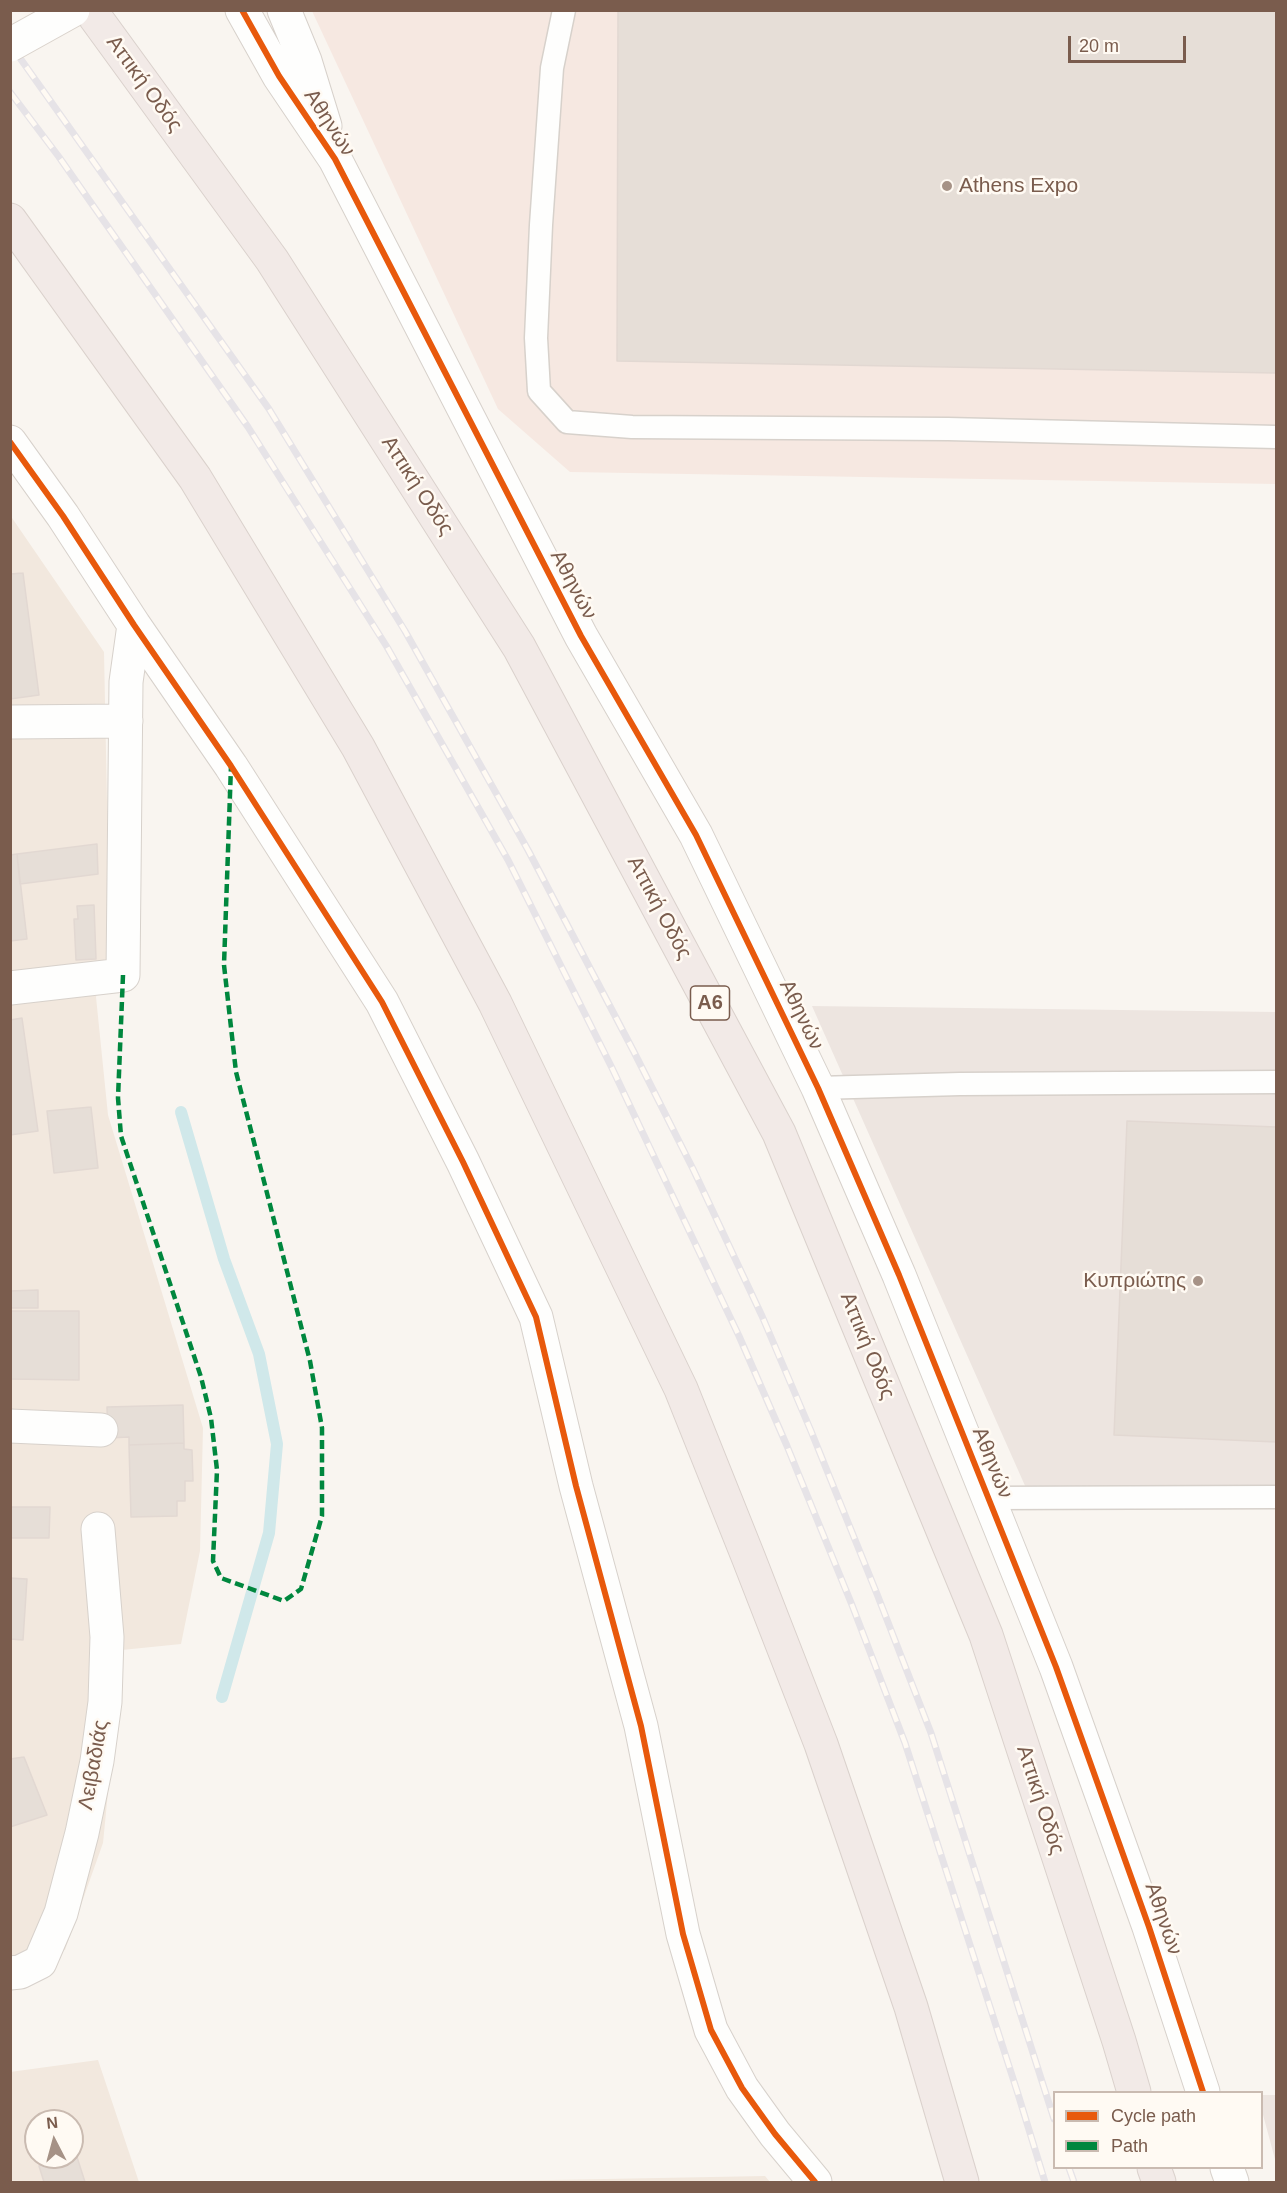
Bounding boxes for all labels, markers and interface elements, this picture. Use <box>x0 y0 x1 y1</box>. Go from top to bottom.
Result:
scale bar <box>1071 24 1190 62</box>
street label: Αττική Οδός <box>101 31 187 137</box>
text: 20 m <box>1079 36 1119 56</box>
street label: Αθηνών <box>298 85 360 161</box>
place label: Athens Expo <box>959 173 1078 199</box>
marker: Athens Expo <box>940 179 954 193</box>
street label: Αττική Οδός <box>376 432 458 540</box>
street label: Αθηνών <box>544 546 602 624</box>
street label: Αττική Οδός <box>621 852 697 964</box>
street label: Αθηνών <box>773 976 829 1054</box>
road number: Α6 <box>690 986 730 1020</box>
place label: Κυπριώτης <box>1083 1268 1186 1294</box>
marker: Κυπριώτης <box>1191 1274 1205 1288</box>
street label: Αττική Οδός <box>834 1289 900 1403</box>
street label: Αθηνών <box>966 1424 1018 1502</box>
street label: Λειβαδιάς <box>74 1718 114 1812</box>
street label: Αττική Οδός <box>1011 1742 1069 1858</box>
street label: Αθηνών <box>1139 1880 1187 1958</box>
legend <box>1053 2091 1263 2169</box>
text: Cycle path <box>1111 2106 1196 2126</box>
north arrow <box>24 2109 84 2169</box>
text: N <box>46 2114 59 2132</box>
text: Path <box>1111 2136 1148 2156</box>

